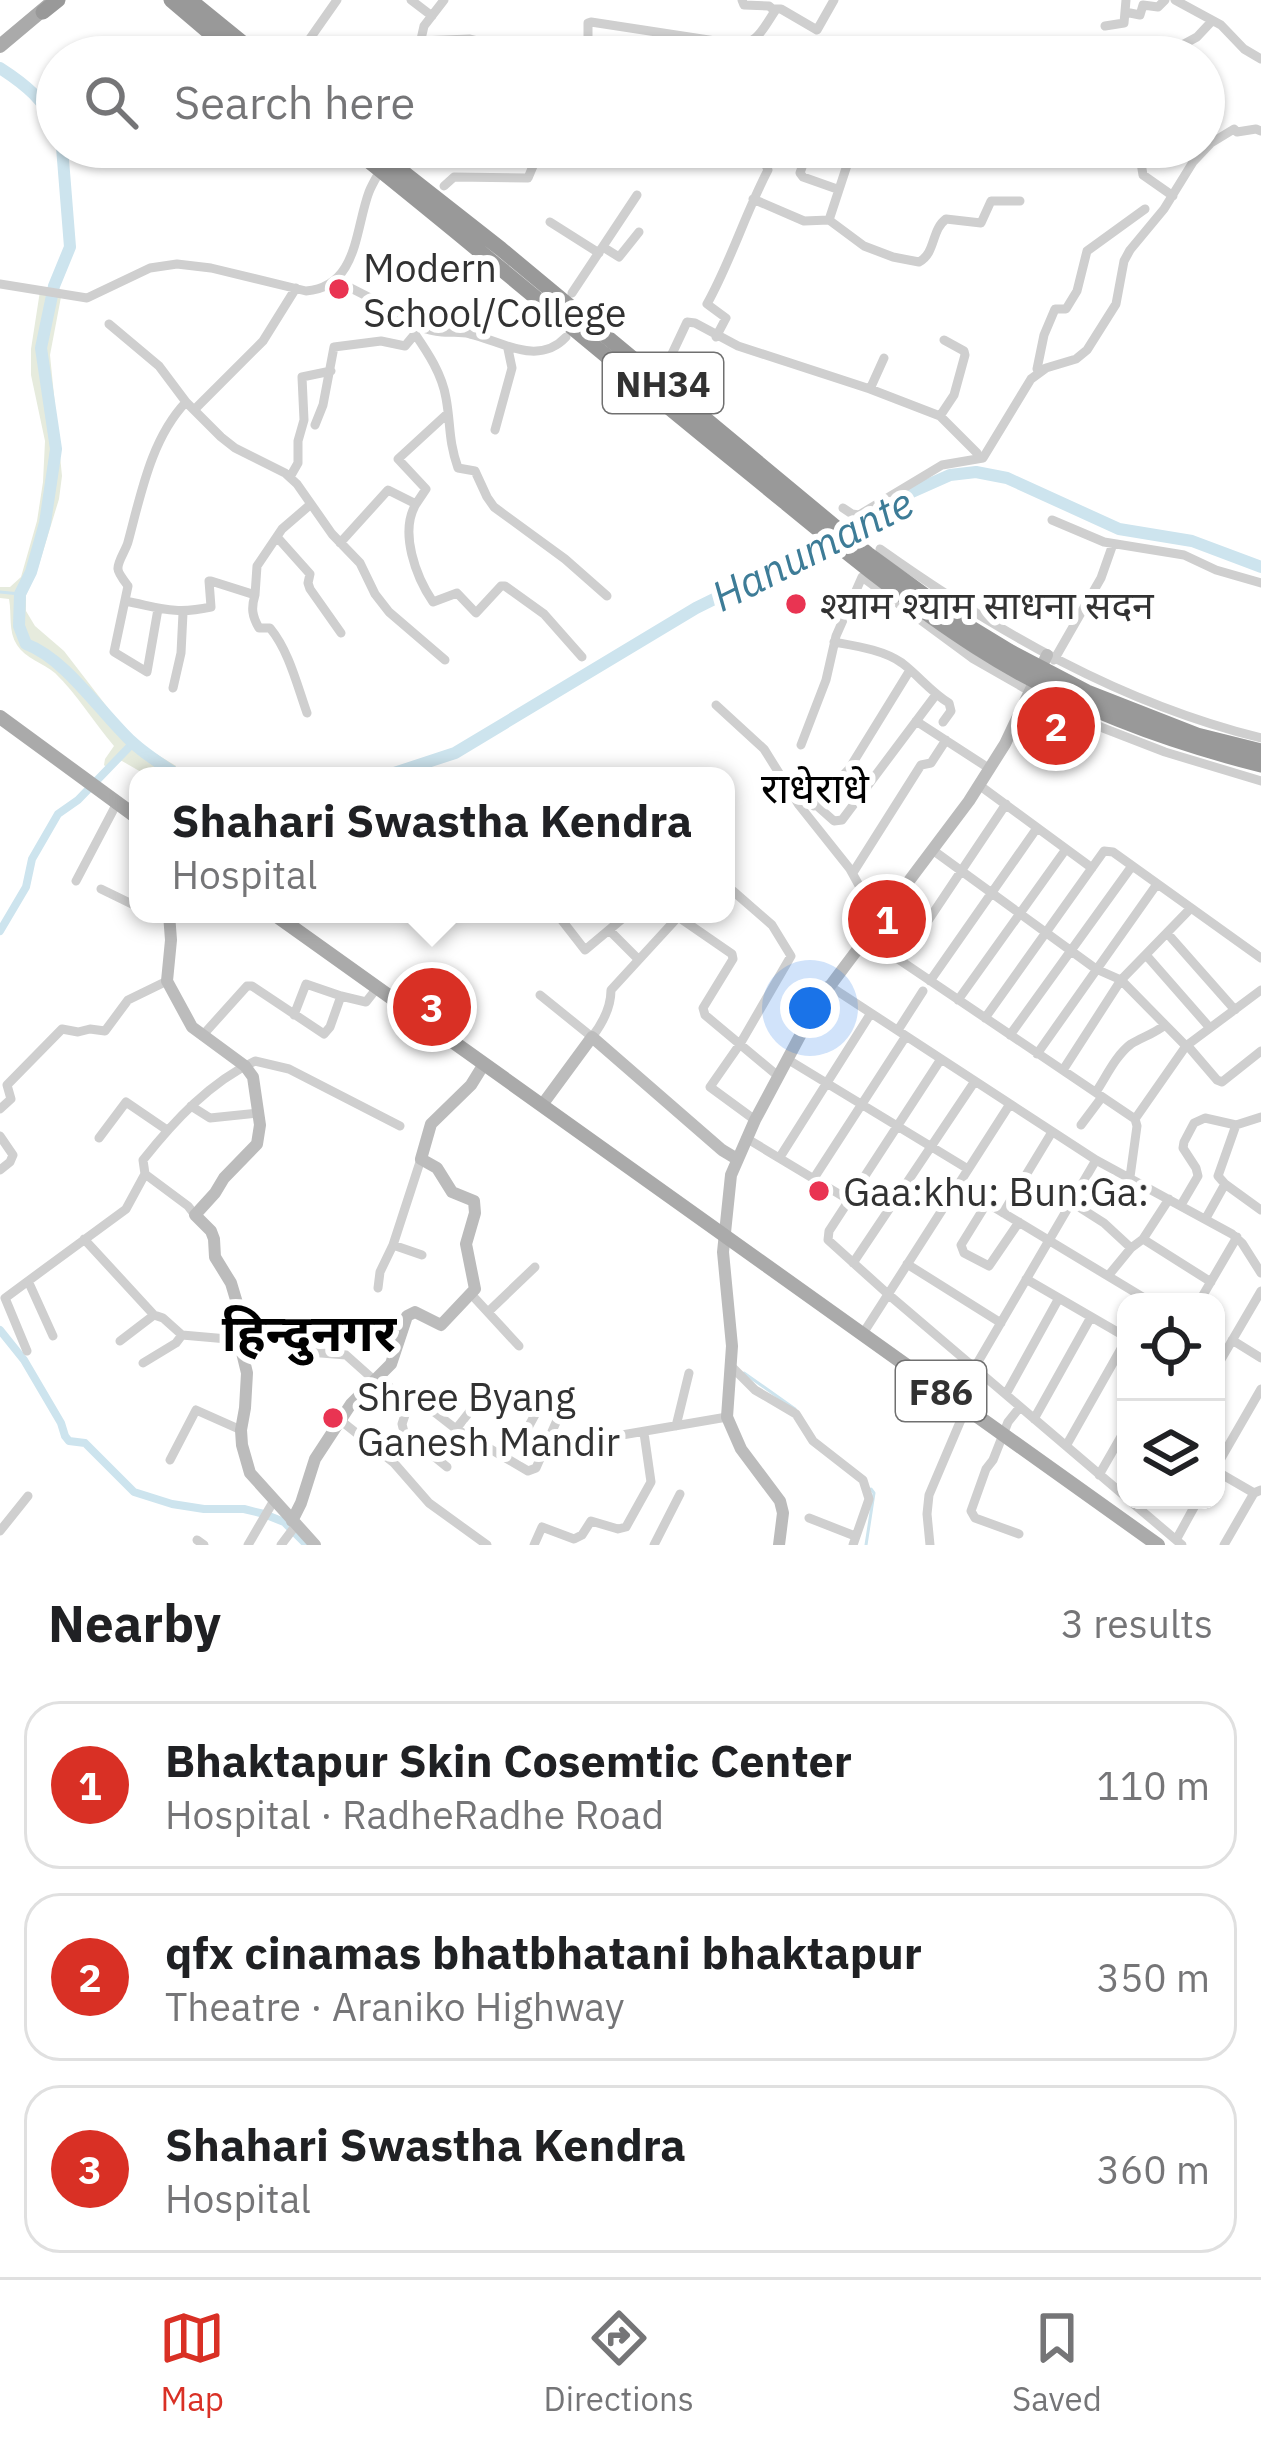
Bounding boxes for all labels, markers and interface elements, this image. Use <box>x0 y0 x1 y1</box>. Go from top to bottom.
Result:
search box <box>36 36 1225 168</box>
icon: search <box>78 69 144 135</box>
text: Search here <box>174 73 415 131</box>
place label: Modern School/College <box>363 242 626 338</box>
marker: Modern School/College <box>326 276 352 302</box>
road number: NH34 <box>603 353 723 413</box>
water label: Hanumante <box>702 475 922 623</box>
place label: श्याम श्याम साधना सदन <box>820 579 1155 630</box>
marker: श्याम श्याम साधना सदन <box>783 591 809 617</box>
pin: 2 <box>1017 681 1095 771</box>
district label: राधेराधे <box>761 760 870 815</box>
popup <box>129 767 735 923</box>
text: Shahari Swastha Kendra <box>172 791 692 849</box>
text: Hospital <box>172 849 317 900</box>
pin: 1 <box>848 874 926 964</box>
pin: 3 <box>393 962 471 1052</box>
your location <box>780 978 840 1038</box>
place label: Gaa:khu: Bun:Ga: <box>843 1166 1149 1217</box>
marker: Gaa:khu: Bun:Ga: <box>806 1178 832 1204</box>
map controls <box>1117 1293 1225 1509</box>
button: locate <box>1117 1293 1225 1401</box>
district label: हिन्दुनगर <box>222 1299 398 1366</box>
road number: F86 <box>896 1361 986 1421</box>
place label: Shree Byang Ganesh Mandir <box>357 1371 620 1467</box>
button: layers <box>1117 1401 1225 1509</box>
marker: Shree Byang Ganesh Mandir <box>320 1405 346 1431</box>
text: Nearby <box>48 1590 221 1656</box>
text: 3 results <box>1061 1598 1213 1649</box>
text: Bhaktapur Skin Cosemtic Center <box>165 1731 852 1789</box>
text: 1 <box>78 1760 102 1811</box>
text: 110 m <box>1097 1760 1210 1811</box>
text: Hospital · RadheRadhe Road <box>165 1789 664 1840</box>
text: qfx cinamas bhatbhatani bhaktapur <box>165 1923 922 1981</box>
text: 2 <box>78 1952 102 2003</box>
text: 350 m <box>1097 1952 1210 2003</box>
text: Theatre · Araniko Highway <box>165 1981 624 2032</box>
text: Shahari Swastha Kendra <box>165 2115 686 2173</box>
text: 3 <box>78 2144 102 2195</box>
text: 360 m <box>1097 2144 1210 2195</box>
text: Hospital <box>165 2173 311 2224</box>
tab: Map <box>159 2305 225 2420</box>
tab: Directions <box>544 2305 694 2420</box>
tab: Saved <box>1012 2305 1102 2420</box>

